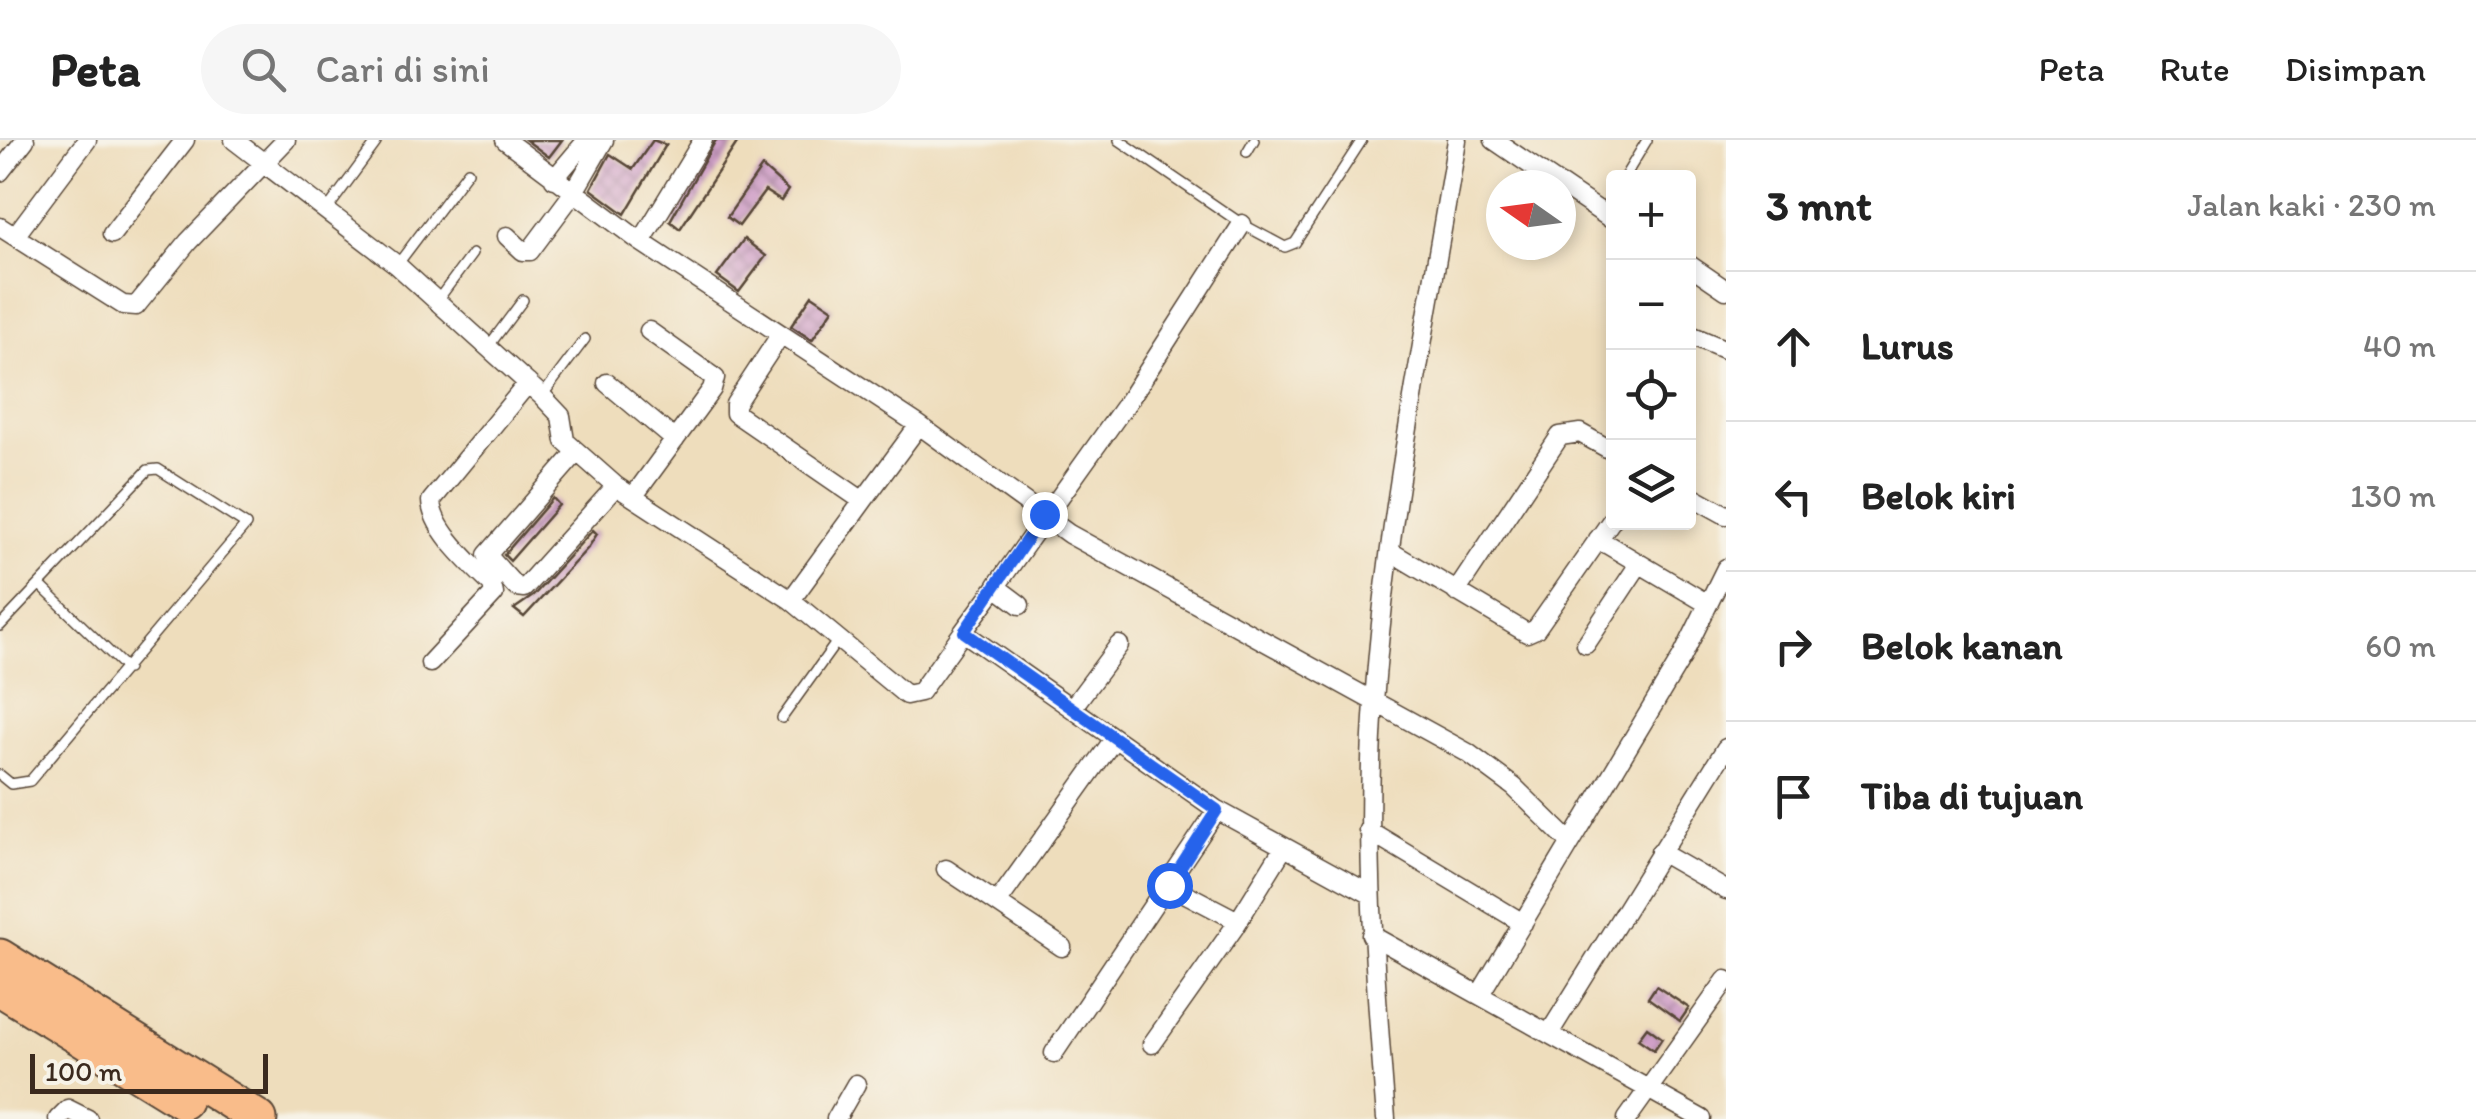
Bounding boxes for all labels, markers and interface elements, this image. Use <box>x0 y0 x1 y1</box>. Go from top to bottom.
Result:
search box <box>201 24 901 114</box>
text: Peta <box>50 40 141 98</box>
icon: search <box>236 42 291 97</box>
text: Cari di sini <box>316 46 490 92</box>
text: Peta <box>2038 48 2104 90</box>
text: Rute <box>2159 48 2230 90</box>
text: Disimpan <box>2285 48 2426 90</box>
north arrow <box>1486 170 1576 260</box>
map controls <box>1606 170 1696 530</box>
button: + <box>1606 170 1696 260</box>
text: 3 mnt <box>1766 180 1872 231</box>
text: Jalan kaki · 230 m <box>2187 186 2436 224</box>
button: − <box>1606 260 1696 350</box>
icon: ahead <box>1766 319 1821 374</box>
text: Lurus <box>1861 323 1954 369</box>
text: 40 m <box>2363 327 2436 365</box>
button: locate <box>1606 350 1696 440</box>
button: layers <box>1606 440 1696 530</box>
icon: left <box>1766 469 1821 524</box>
text: Belok kiri <box>1861 473 2016 519</box>
text: 130 m <box>2350 477 2436 515</box>
route end <box>1022 492 1068 538</box>
icon: right <box>1766 619 1821 674</box>
text: Belok kanan <box>1861 623 2063 669</box>
text: 60 m <box>2365 627 2436 665</box>
icon: arrive <box>1766 769 1821 824</box>
text: Tiba di tujuan <box>1861 773 2083 819</box>
route start <box>1147 863 1193 909</box>
scale bar <box>30 1049 268 1094</box>
text: 100 m <box>45 1054 122 1088</box>

